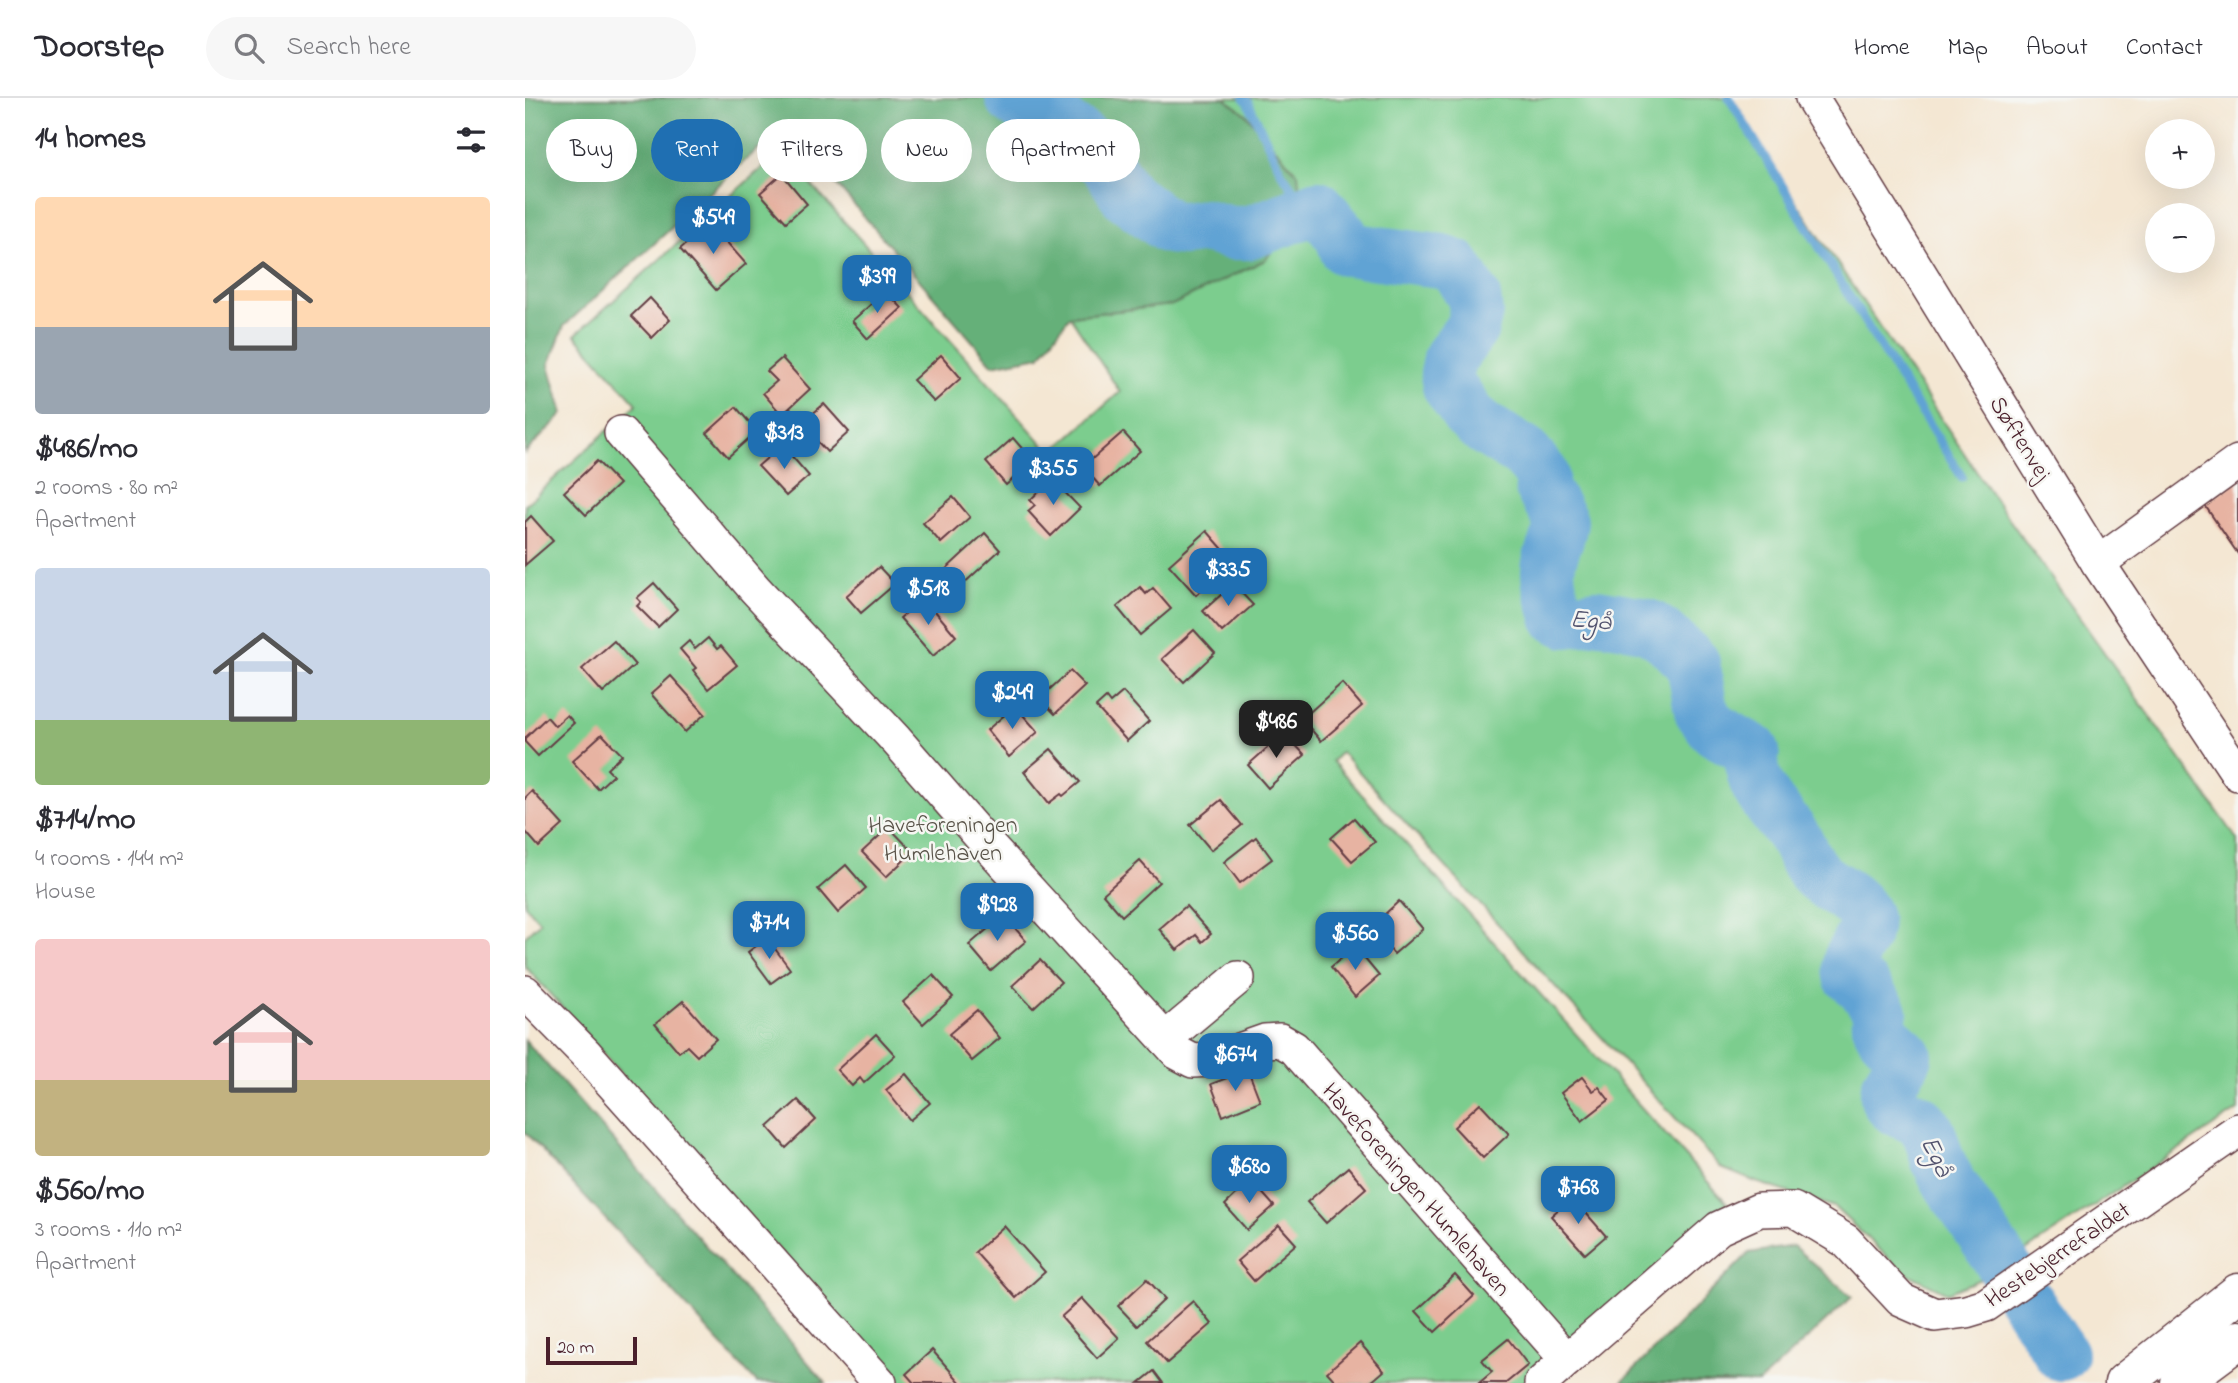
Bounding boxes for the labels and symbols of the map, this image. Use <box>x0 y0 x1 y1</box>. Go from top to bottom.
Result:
pin: $549 <box>672 197 754 256</box>
pin: $399 <box>836 256 918 315</box>
street label: Søftenvej <box>1979 390 2059 490</box>
pin: $313 <box>743 412 825 471</box>
pin: $355 <box>1012 448 1094 507</box>
pin: $335 <box>1187 548 1269 608</box>
pin: $518 <box>887 568 969 627</box>
water label: Egå <box>1568 601 1614 643</box>
pin: $249 <box>971 672 1053 731</box>
pin: $486 <box>1235 700 1317 760</box>
park label: Haveforeningen Humlehaven <box>868 809 1018 872</box>
pin: $928 <box>956 884 1038 943</box>
pin: $714 <box>728 902 810 961</box>
pin: $560 <box>1314 912 1396 972</box>
pin: $674 <box>1194 1034 1276 1093</box>
street label: Haveforeningen Humlehaven <box>1312 1076 1518 1305</box>
water label: Egå <box>1909 1130 1962 1185</box>
pin: $680 <box>1208 1146 1290 1205</box>
pin: $768 <box>1537 1166 1619 1226</box>
street label: Hestebjerrefaldet <box>1978 1194 2138 1318</box>
scale bar <box>546 1334 637 1366</box>

